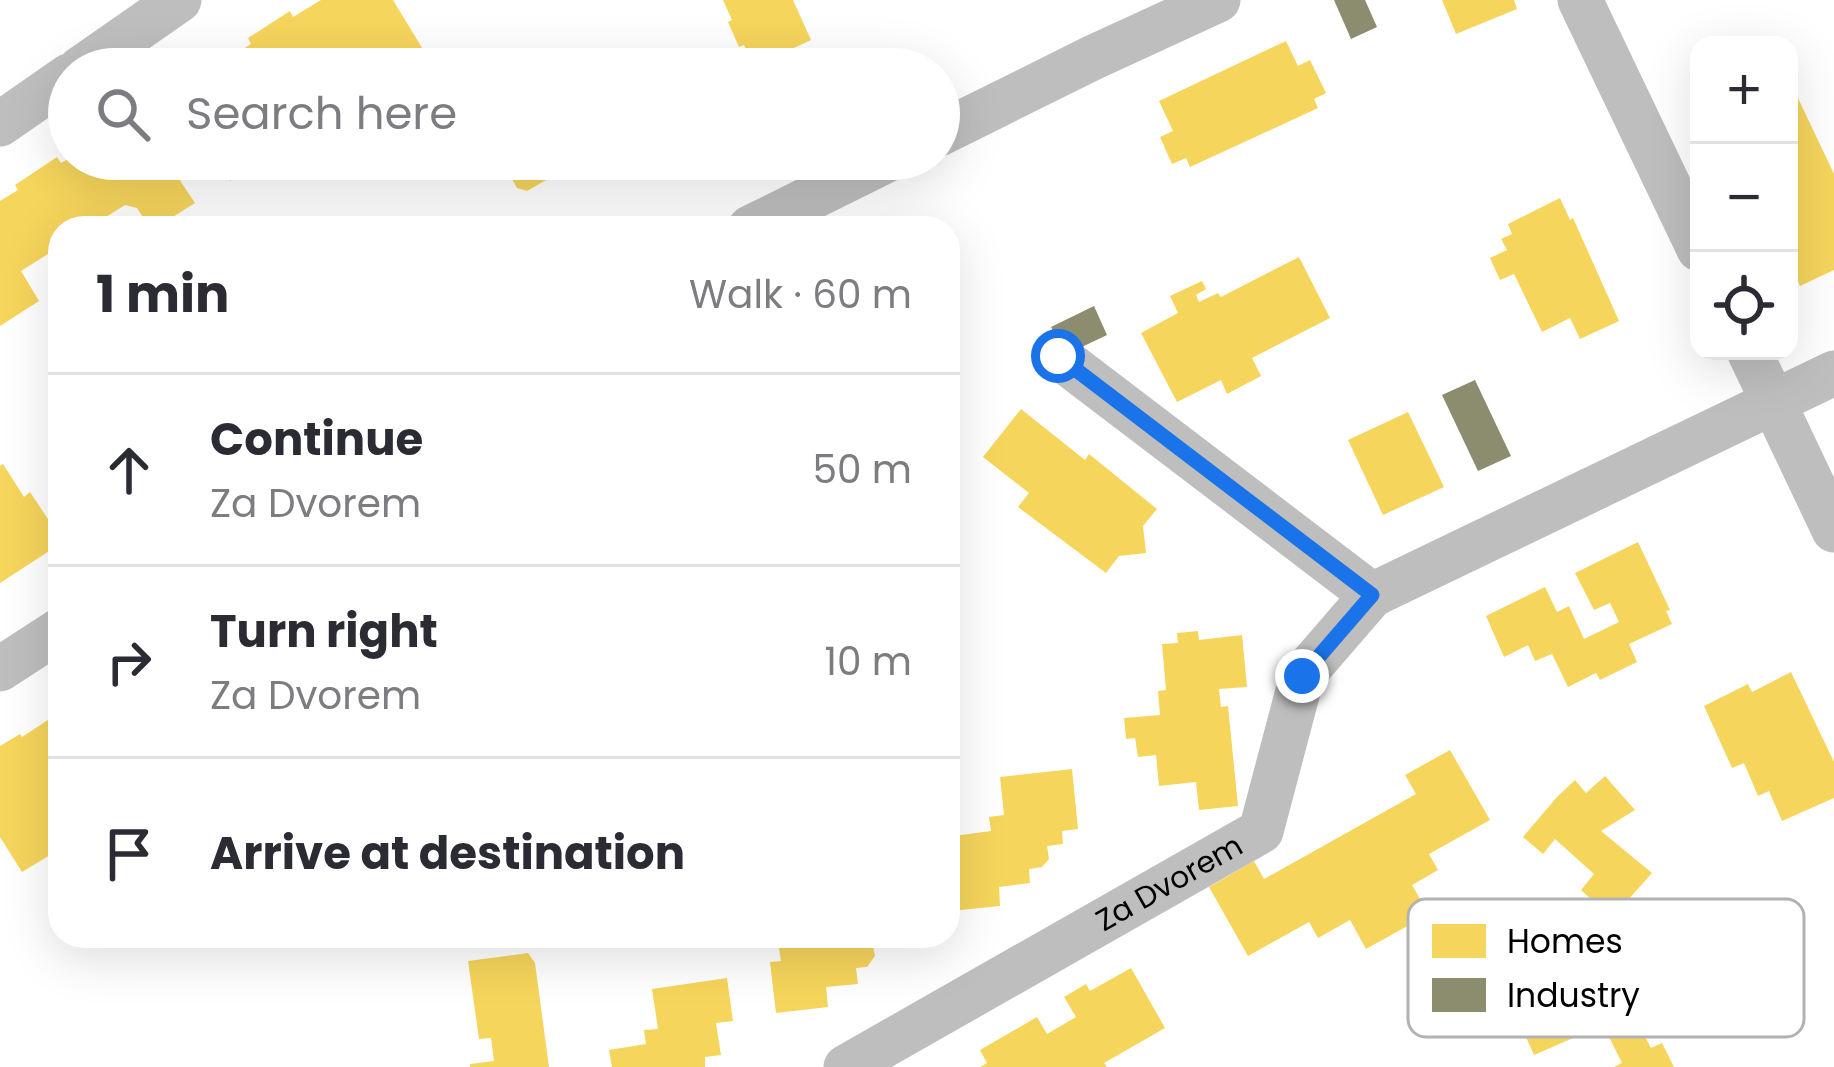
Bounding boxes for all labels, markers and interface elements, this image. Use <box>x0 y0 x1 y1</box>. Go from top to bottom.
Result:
map controls <box>1690 36 1798 360</box>
button: + <box>1690 36 1798 144</box>
search box <box>48 48 960 180</box>
icon: search <box>90 81 156 147</box>
text: Search here <box>186 82 457 145</box>
button: − <box>1690 144 1798 252</box>
button: locate <box>1690 252 1798 360</box>
text: 1 min <box>96 258 229 330</box>
text: Walk · 60 m <box>689 267 912 322</box>
route start <box>1031 329 1085 383</box>
text: Continue <box>210 408 423 471</box>
icon: ahead <box>96 437 162 503</box>
text: 50 m <box>812 442 912 497</box>
text: Za Dvorem <box>210 476 421 531</box>
text: Turn right <box>210 600 438 663</box>
icon: right <box>96 629 162 695</box>
text: 10 m <box>824 634 912 689</box>
route end <box>1275 649 1329 703</box>
text: Za Dvorem <box>210 668 421 723</box>
icon: arrive <box>96 821 162 887</box>
text: Arrive at destination <box>210 822 685 885</box>
street label: Za Dvorem <box>1088 824 1250 942</box>
legend <box>1408 899 1804 1037</box>
text: Homes <box>1507 918 1623 965</box>
text: Industry <box>1507 972 1640 1019</box>

